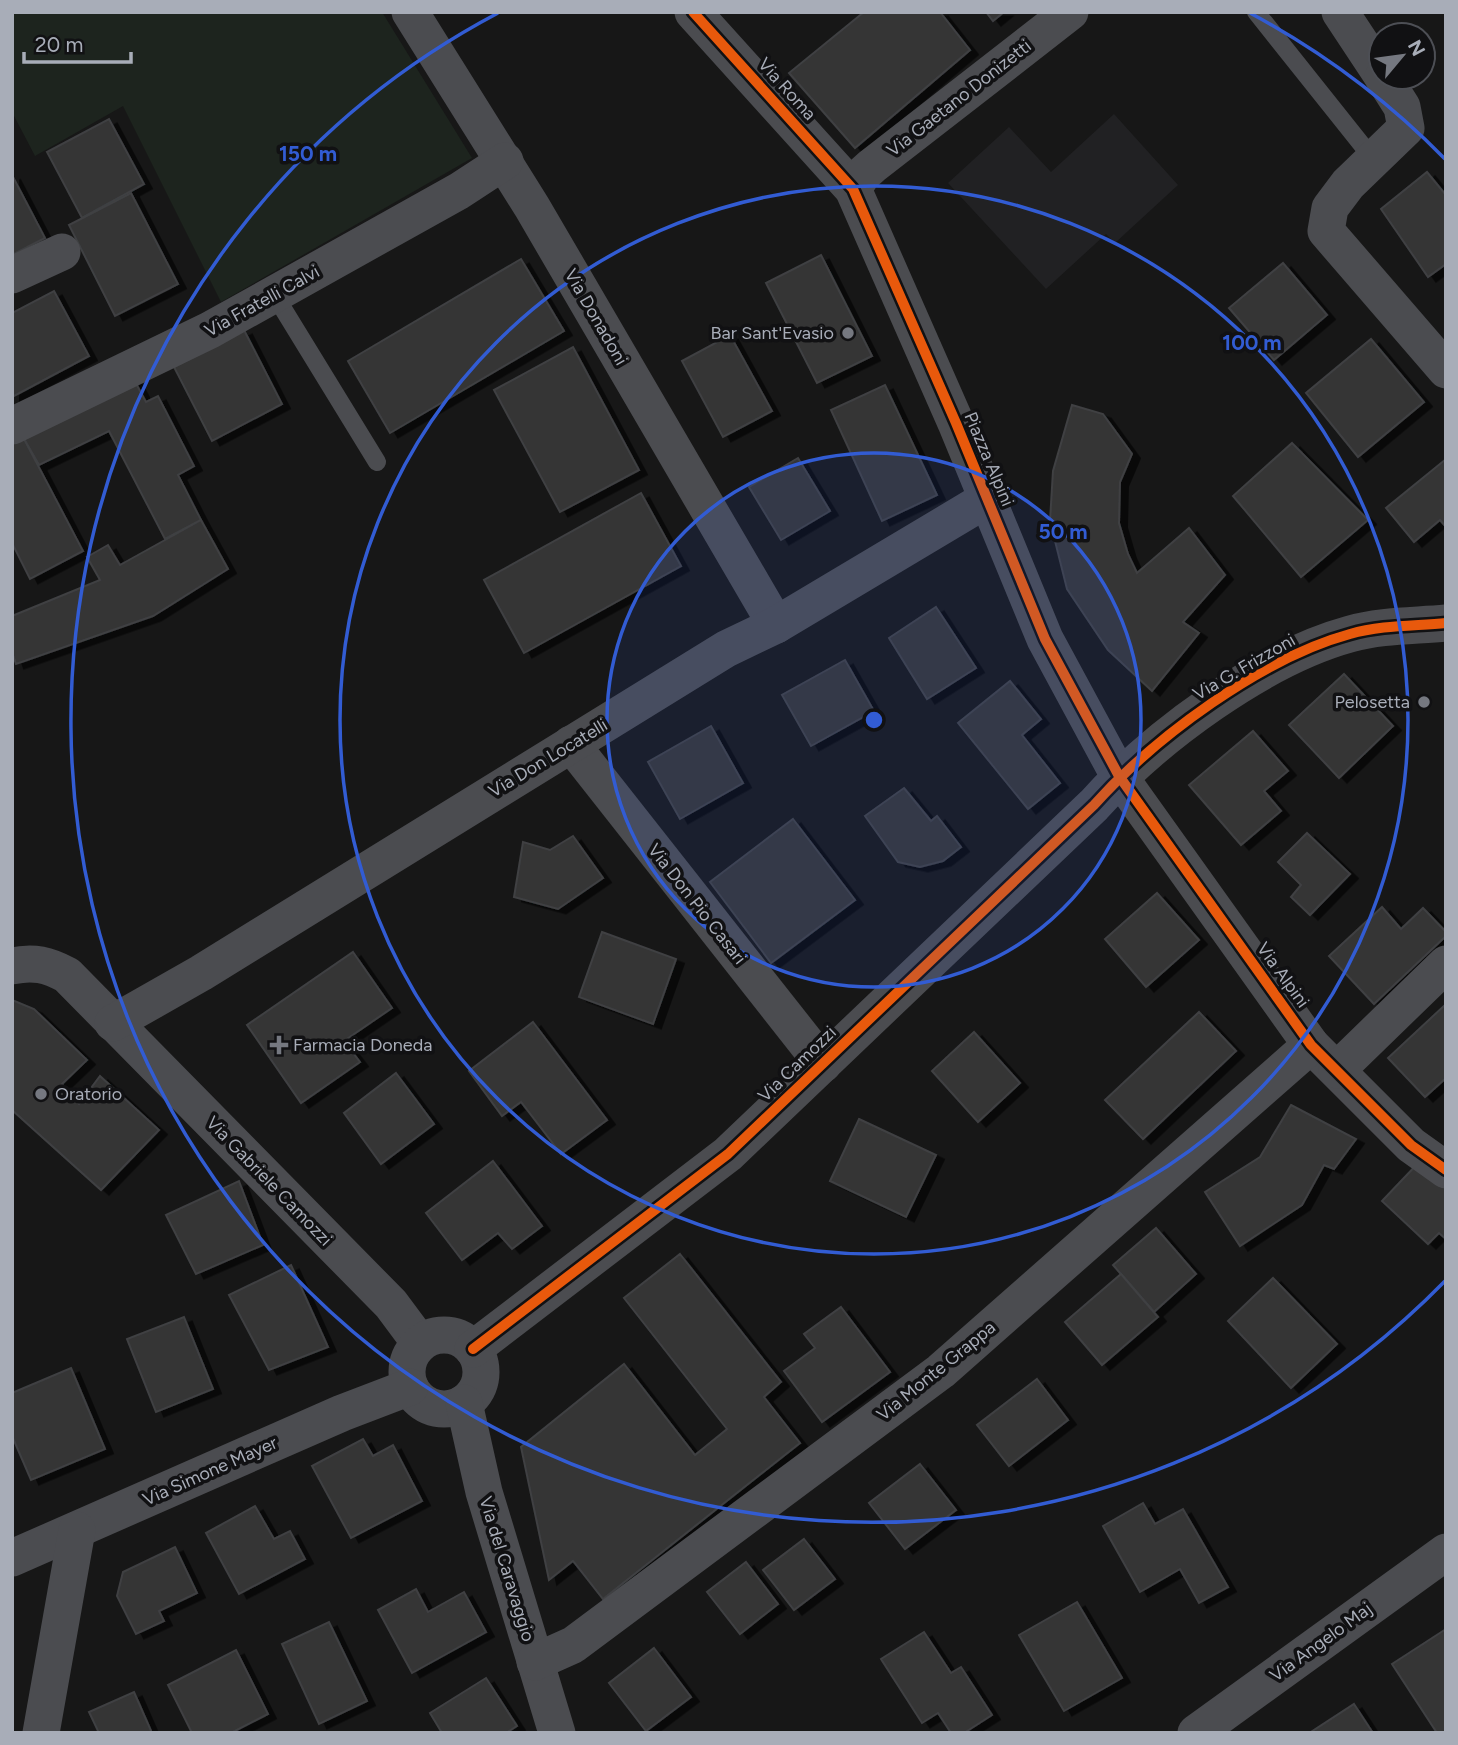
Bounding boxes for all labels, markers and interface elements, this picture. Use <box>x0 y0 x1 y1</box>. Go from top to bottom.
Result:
scale bar <box>24 21 131 65</box>
north arrow <box>1367 21 1437 91</box>
text: 20 m <box>35 32 83 57</box>
street label: Via Gaetano Donizetti <box>882 35 1036 161</box>
text: N <box>1403 36 1430 60</box>
street label: Via Roma <box>753 53 821 125</box>
text: 150 m <box>279 141 337 166</box>
street label: Via Fratelli Calvi <box>201 260 323 342</box>
street label: Via Donadoni <box>560 265 632 369</box>
place label: Bar Sant'Evasio <box>711 322 834 344</box>
marker: Bar Sant'Evasio <box>840 325 856 341</box>
text: 100 m <box>1222 330 1282 355</box>
street label: Piazza Alpini <box>959 409 1019 509</box>
text: 50 m <box>1038 519 1088 544</box>
street label: Via G. Frizzoni <box>1189 629 1299 705</box>
place label: Pelosetta <box>1335 691 1410 713</box>
marker: Pelosetta <box>1416 694 1432 710</box>
centre of rings <box>862 708 886 732</box>
street label: Via Don Locatelli <box>484 714 612 802</box>
street label: Via Don Pio Casari <box>643 839 751 969</box>
street label: Via Alpini <box>1252 938 1314 1012</box>
street label: Via Camozzi <box>753 1021 841 1107</box>
place label: Farmacia Doneda <box>293 1034 432 1056</box>
marker: Farmacia Doneda <box>271 1037 287 1053</box>
place label: Oratorio <box>55 1083 122 1105</box>
marker: Oratorio <box>33 1086 49 1102</box>
street label: Via Gabriele Camozzi <box>201 1112 337 1250</box>
street label: Via Monte Grappa <box>872 1316 1000 1426</box>
street label: Via Simone Mayer <box>139 1431 281 1511</box>
street label: Via del Caravaggio <box>474 1494 540 1644</box>
street label: Via Angelo Maj <box>1266 1598 1376 1686</box>

